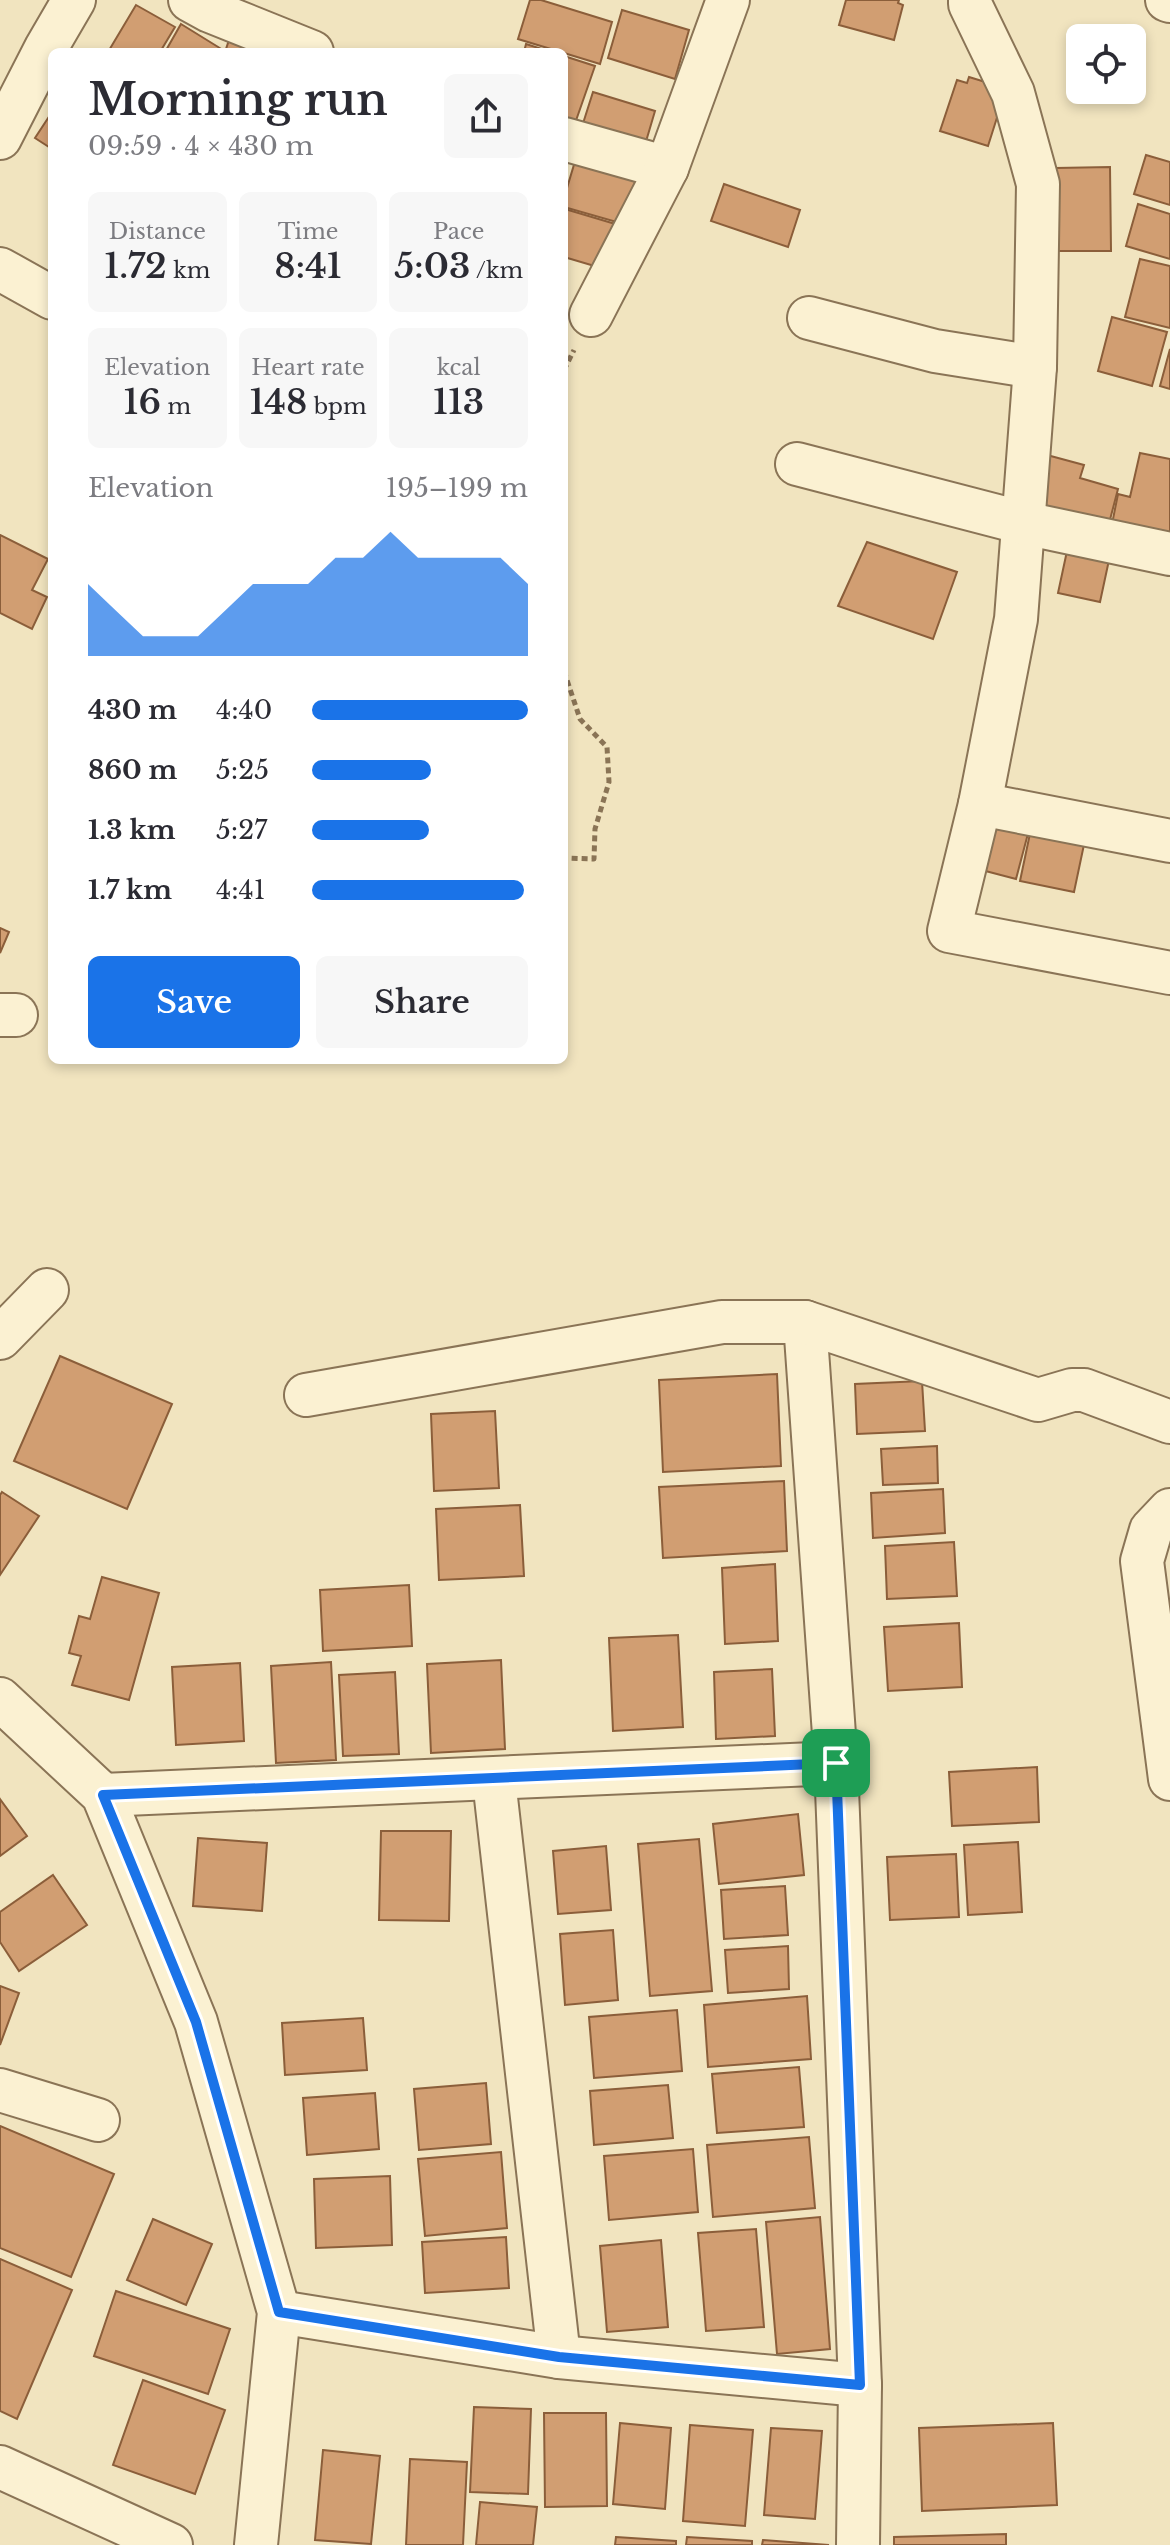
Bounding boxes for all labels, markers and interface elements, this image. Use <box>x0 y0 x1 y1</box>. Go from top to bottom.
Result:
map controls <box>1066 24 1146 104</box>
button: locate <box>1066 24 1146 104</box>
text: Morning run <box>88 72 388 127</box>
button: share <box>444 74 528 158</box>
text: 09:59 · 4 × 430 m <box>88 130 313 162</box>
text: Distance <box>109 218 206 245</box>
text: Time <box>278 218 338 245</box>
text: Pace <box>433 218 484 245</box>
text: 1.72 <box>104 245 167 287</box>
text: 8:41 <box>274 245 342 287</box>
text: 5:03 <box>394 245 470 287</box>
text: km <box>167 257 210 284</box>
text: /km <box>470 257 523 284</box>
text: Elevation <box>104 354 210 381</box>
text: Heart rate <box>251 354 365 381</box>
text: kcal <box>437 354 481 381</box>
text: 16 <box>124 381 161 423</box>
text: 148 <box>249 381 307 423</box>
text: 113 <box>433 381 484 423</box>
text: m <box>161 393 191 420</box>
text: bpm <box>307 393 367 420</box>
text: Elevation <box>88 472 214 504</box>
text: 195–199 m <box>386 472 528 504</box>
text: 430 m <box>88 694 177 726</box>
text: 4:40 <box>216 694 272 726</box>
text: 860 m <box>88 754 177 786</box>
text: 5:25 <box>216 754 269 786</box>
text: 1.3 km <box>88 814 176 846</box>
text: 5:27 <box>216 814 267 846</box>
text: 1.7 km <box>88 874 172 906</box>
text: 4:41 <box>216 874 265 906</box>
button: Save <box>88 956 300 1048</box>
button: Share <box>316 956 528 1048</box>
pin <box>802 1729 870 1797</box>
icon: arrive <box>814 1741 858 1785</box>

